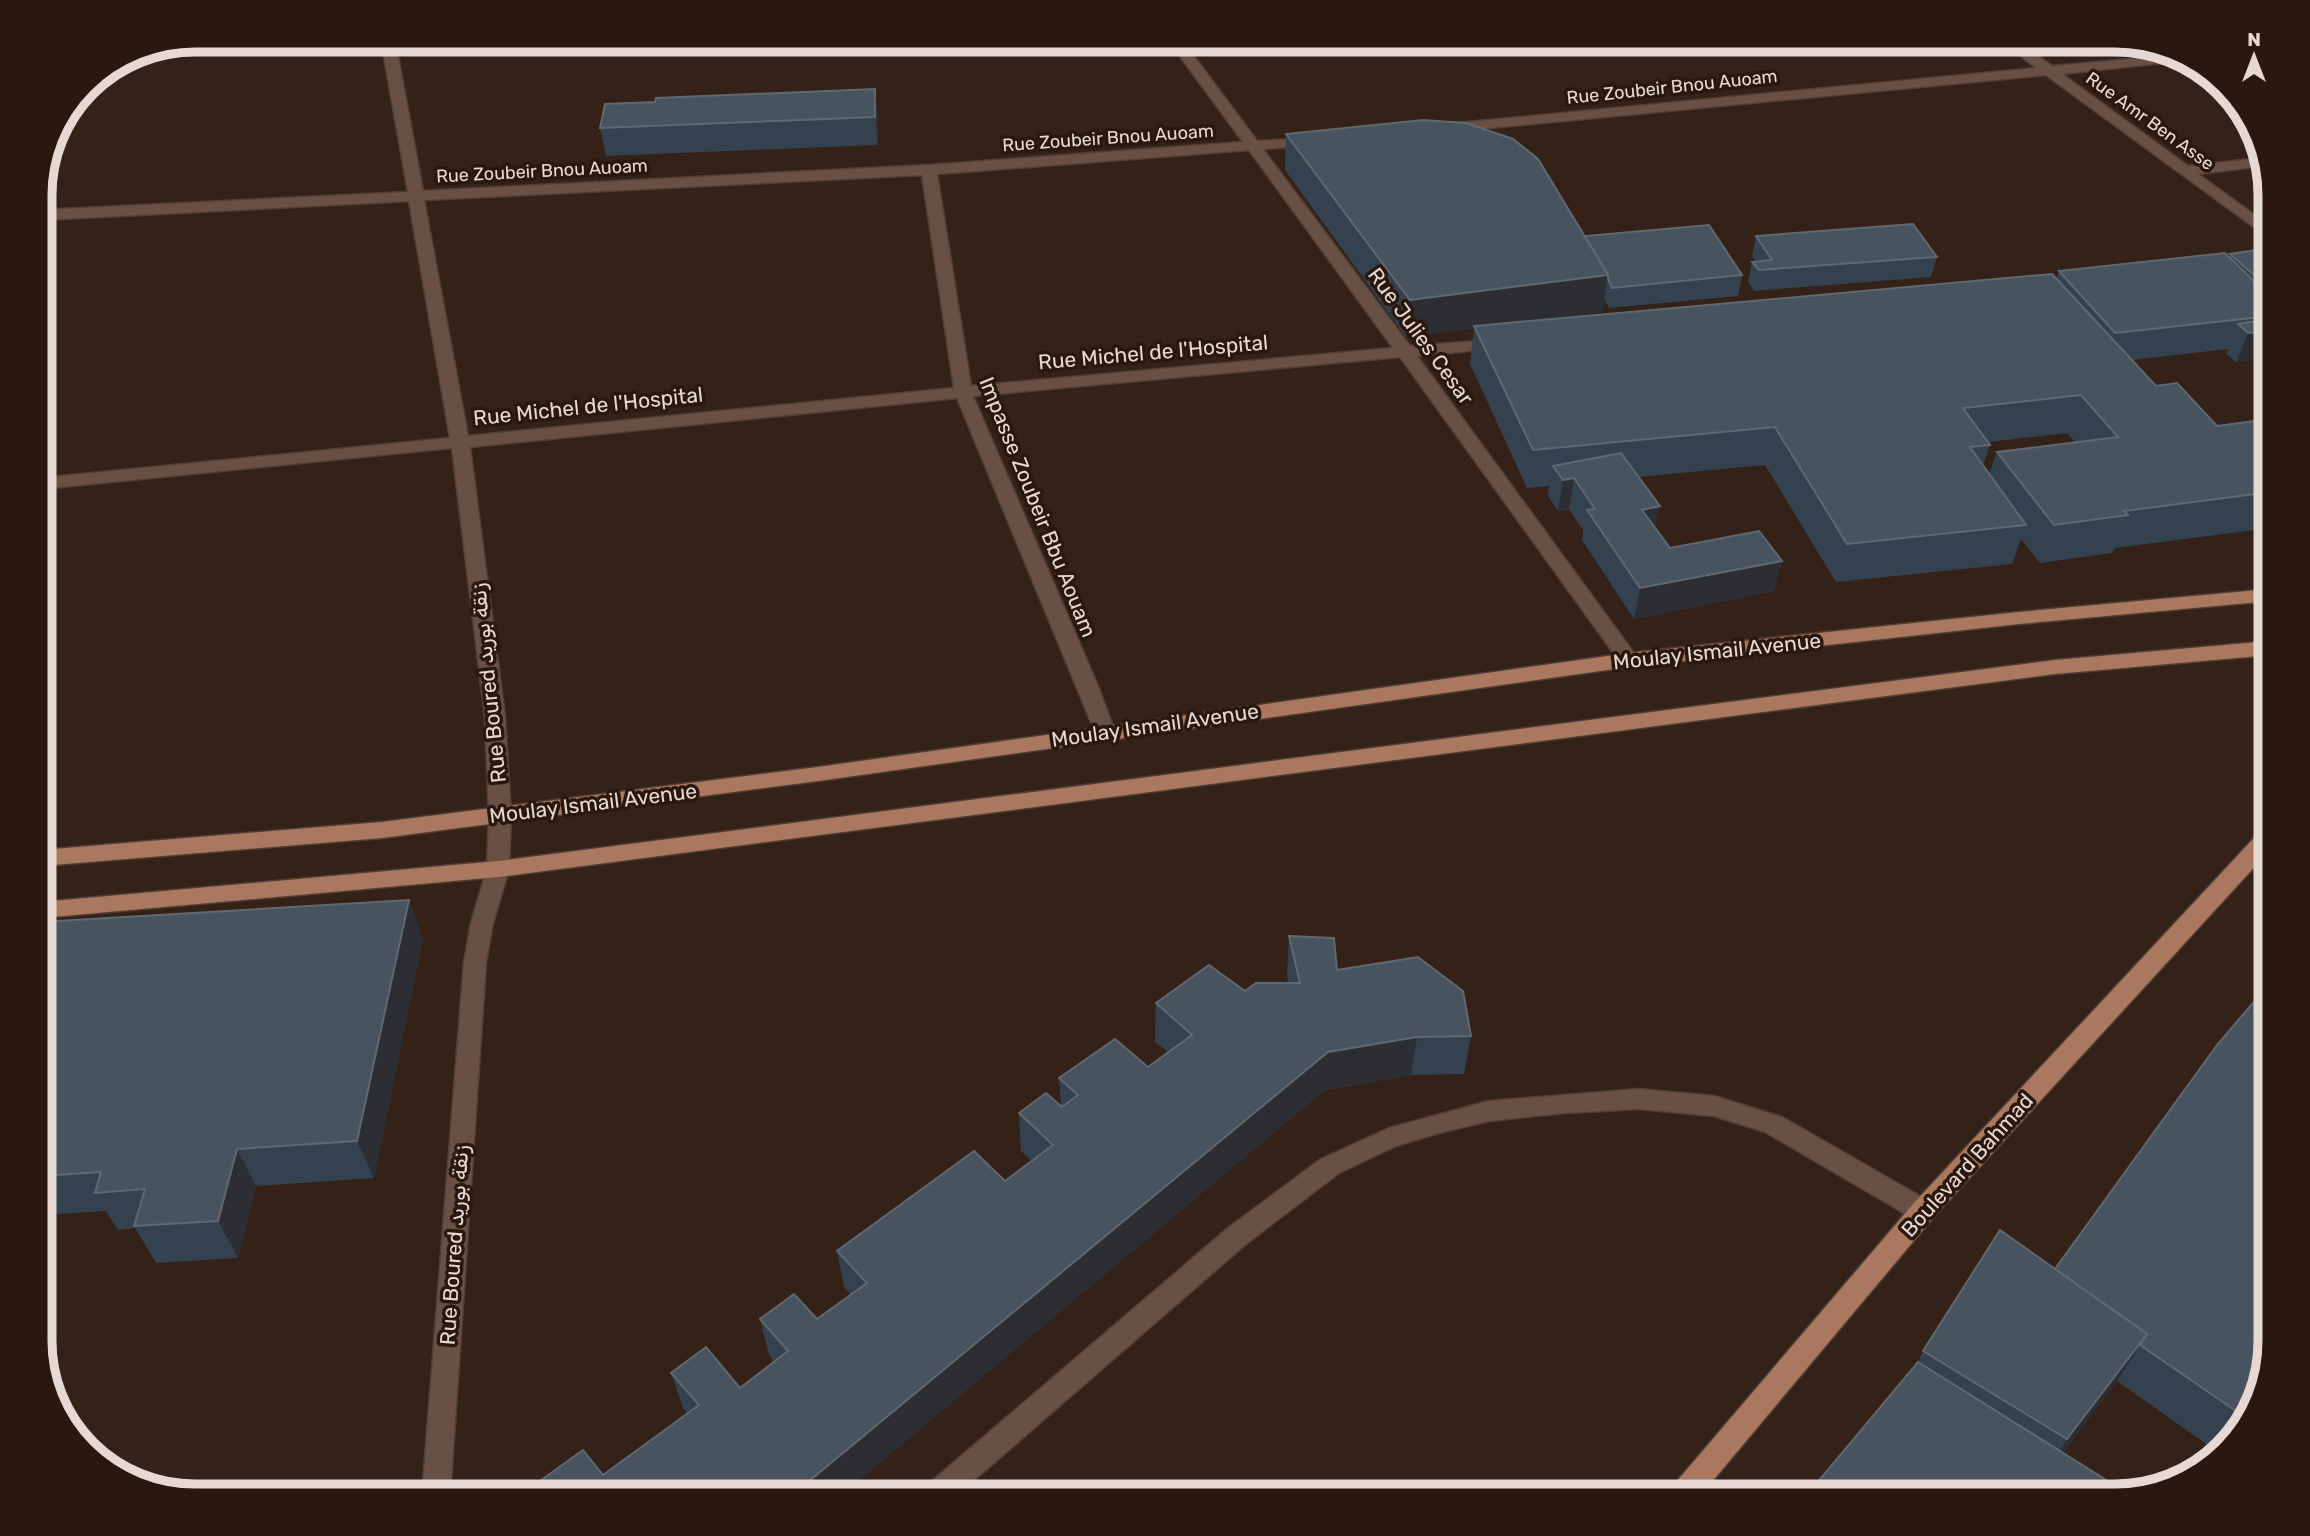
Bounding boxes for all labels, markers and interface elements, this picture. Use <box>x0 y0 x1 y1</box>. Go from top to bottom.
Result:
north arrow <box>2219 21 2289 91</box>
text: N <box>2247 28 2261 51</box>
street label: Rue Zoubeir Bnou Auoam <box>1565 65 1779 109</box>
street label: Rue Amr Ben Asse <box>2082 67 2218 175</box>
street label: Rue Zoubeir Bnou Auoam <box>1002 120 1214 156</box>
street label: Rue Zoubeir Bnou Auoam <box>436 154 648 188</box>
street label: Rue Julies Cesar <box>1363 263 1479 409</box>
street label: Rue Michel de l'Hospital <box>1037 329 1269 375</box>
street label: Impasse Zoubeir Bbu Aouam <box>974 373 1102 641</box>
street label: Rue Michel de l'Hospital <box>472 382 704 430</box>
street label: Rue Boured زنقة بوريد <box>465 582 511 784</box>
street label: Moulay Ismail Avenue <box>1612 628 1822 674</box>
street label: Moulay Ismail Avenue <box>1050 698 1260 752</box>
street label: Moulay Ismail Avenue <box>488 778 698 828</box>
street label: Boulevard Bahmad <box>1896 1088 2038 1242</box>
street label: Rue Boured زنقة بوريد <box>435 1144 473 1346</box>

